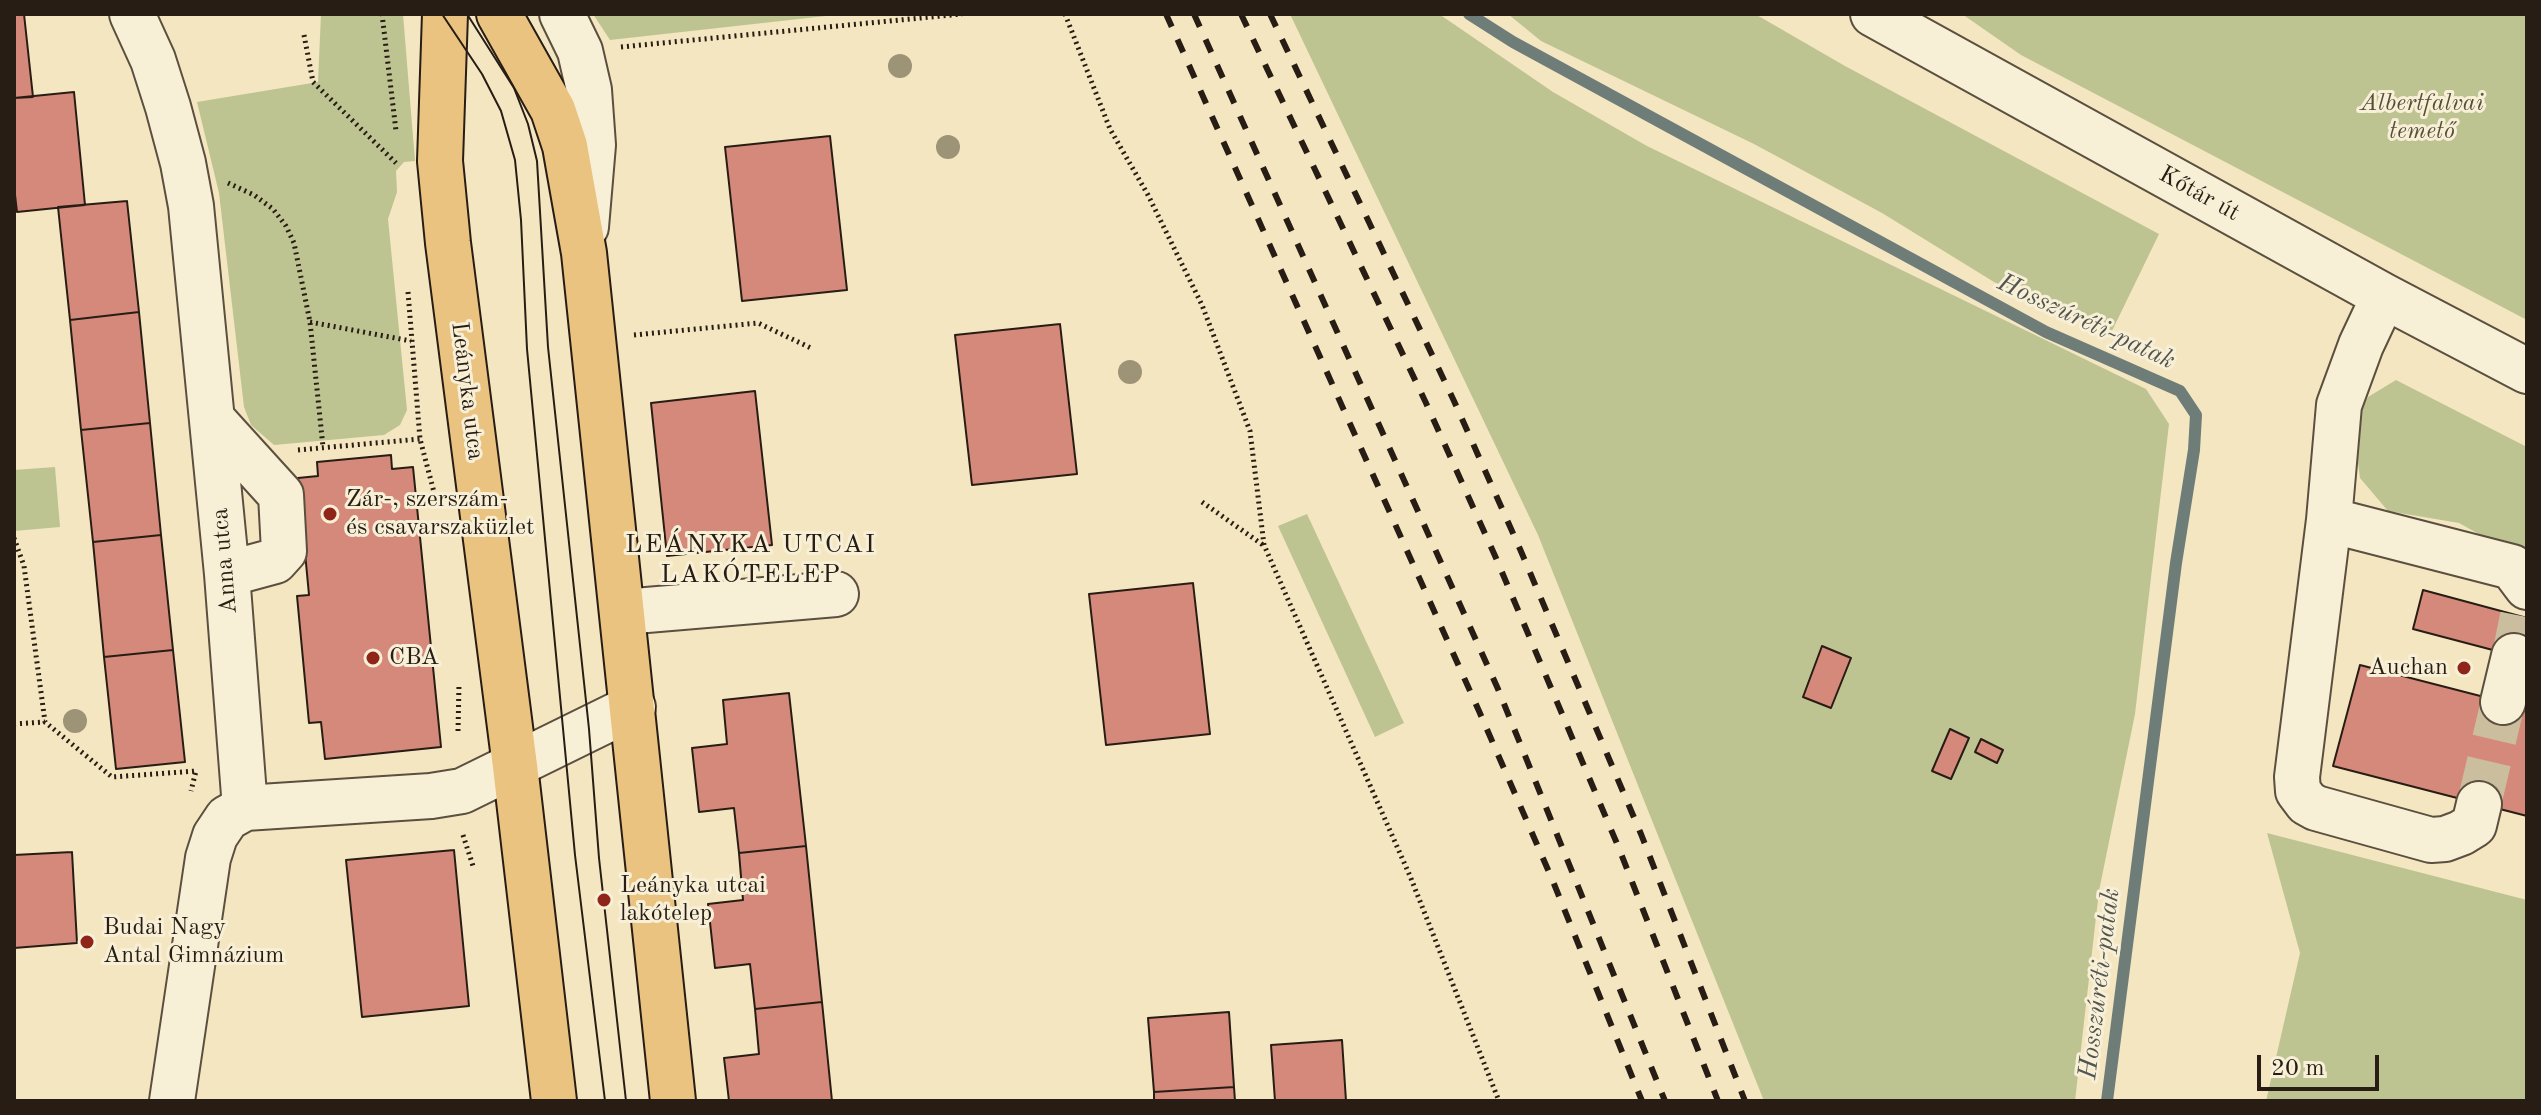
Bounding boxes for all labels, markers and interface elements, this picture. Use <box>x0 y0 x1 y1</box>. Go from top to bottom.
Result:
park label: Albertfalvai temető <box>2360 90 2484 146</box>
street label: Kőtár út <box>2154 160 2244 228</box>
water label: Hosszúréti-patak <box>1992 267 2180 377</box>
street label: Leányka utca <box>444 320 490 462</box>
place label: Zár-, szerszám- és csavarszaküzlet <box>346 486 534 542</box>
marker: Zár-, szerszám- és csavarszaküzlet <box>321 505 339 523</box>
street label: Anna utca <box>206 507 244 615</box>
district label: LEÁNYKA UTCAI LAKÓTELEP <box>625 529 877 590</box>
place label: CBA <box>389 644 439 672</box>
marker: CBA <box>364 649 382 667</box>
place label: Auchan <box>2369 654 2448 682</box>
marker: Auchan <box>2455 659 2473 677</box>
place label: Leányka utcai lakótelep <box>620 872 766 928</box>
water label: Hosszúréti-patak <box>2073 887 2127 1081</box>
marker: Leányka utcai lakótelep <box>595 891 613 909</box>
place label: Budai Nagy Antal Gimnázium <box>103 914 284 970</box>
marker: Budai Nagy Antal Gimnázium <box>78 933 96 951</box>
scale bar <box>2261 1039 2383 1089</box>
text: 20 m <box>2271 1057 2325 1081</box>

